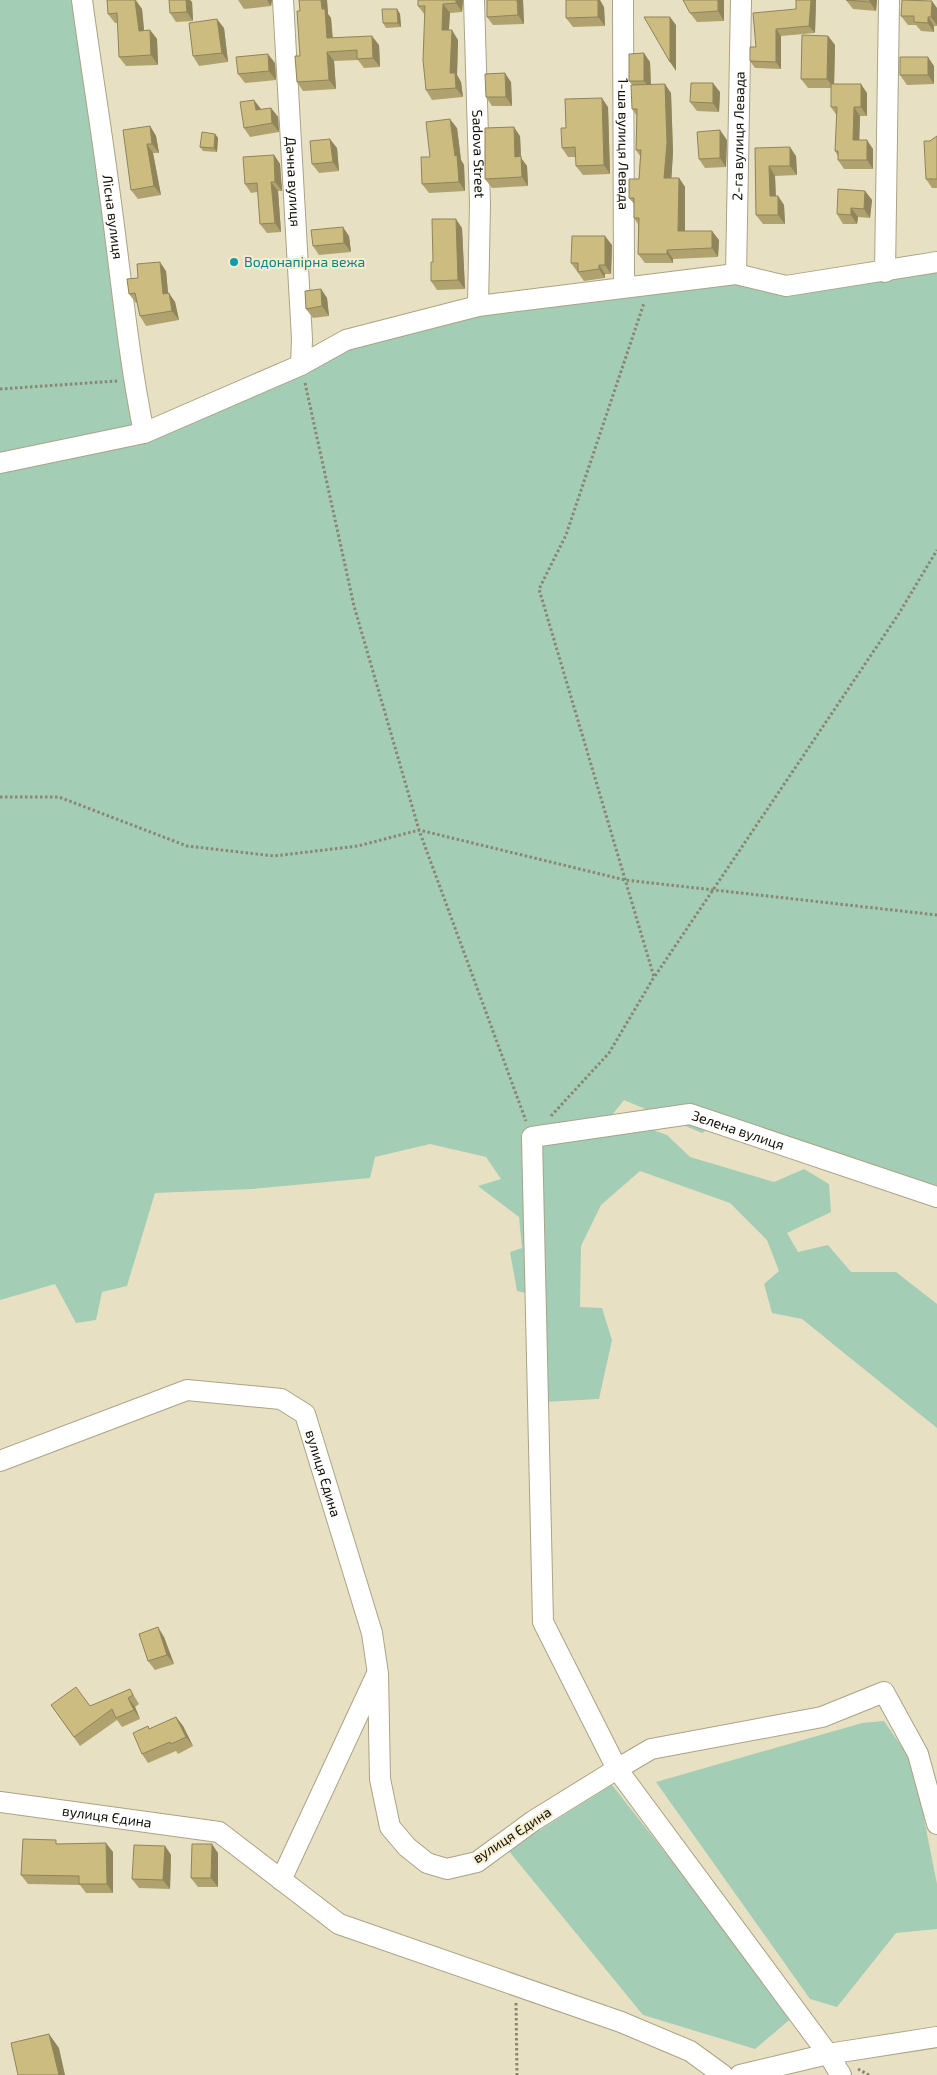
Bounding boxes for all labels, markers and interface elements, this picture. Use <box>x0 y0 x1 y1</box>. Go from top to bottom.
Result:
street label: 2-га вулиця Левада <box>728 71 748 201</box>
street label: 1-ша вулиця Левада <box>615 78 633 210</box>
street label: Sadova Street <box>469 109 489 198</box>
street label: Дачна вулиця <box>283 136 305 227</box>
street label: Лісна вулиця <box>99 173 127 260</box>
place label: Водонапірна вежа <box>244 253 365 270</box>
marker: Водонапірна вежа <box>228 256 240 268</box>
street label: Зелена вулиця <box>690 1106 787 1153</box>
street label: вулиця Єдина <box>302 1428 345 1519</box>
street label: вулиця Єдина <box>61 1802 153 1831</box>
street label: вулиця Єдина <box>469 1803 554 1866</box>

